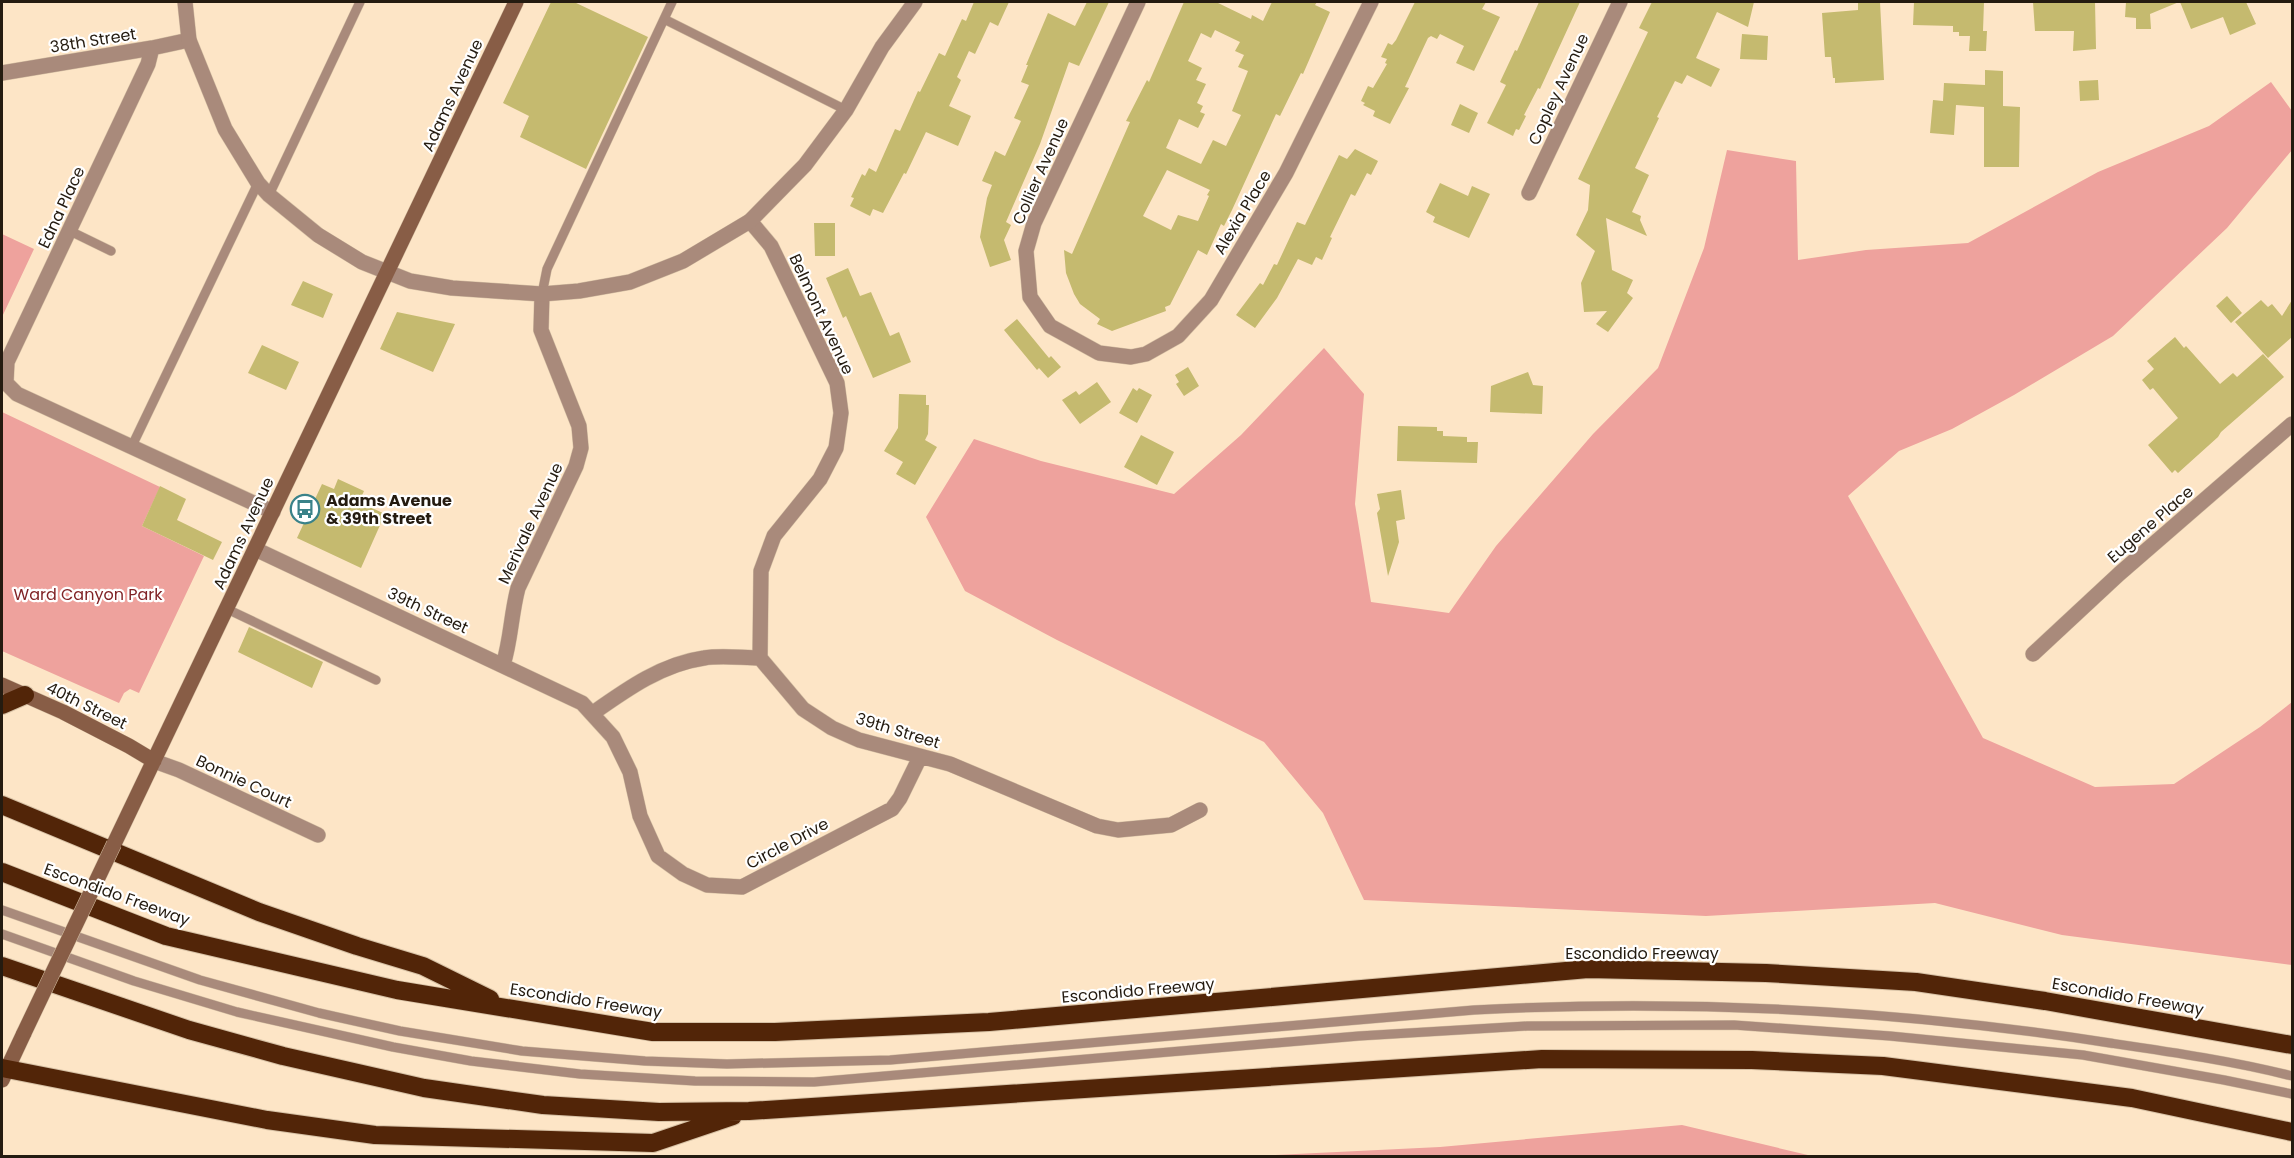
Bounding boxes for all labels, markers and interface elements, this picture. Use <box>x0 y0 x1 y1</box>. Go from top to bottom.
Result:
street label: 38th Street <box>48 22 138 59</box>
street label: Copley Avenue <box>1523 30 1594 149</box>
street label: Adams Avenue <box>416 35 489 155</box>
street label: Collier Avenue <box>1007 114 1074 228</box>
street label: Edna Place <box>32 162 91 252</box>
street label: Alexia Place <box>1208 166 1277 259</box>
street label: Belmont Avenue <box>783 250 860 378</box>
street label: Merivale Avenue <box>492 459 569 588</box>
street label: Adams Avenue <box>207 473 280 593</box>
street label: Eugene Place <box>2102 480 2198 568</box>
place label: Adams Avenue & 39th Street <box>326 489 452 530</box>
bus stop icon: Adams Avenue & 39th Street <box>289 493 321 525</box>
street label: 39th Street <box>384 582 472 639</box>
park label: Ward Canyon Park <box>14 583 163 606</box>
street label: 40th Street <box>43 676 131 735</box>
street label: 39th Street <box>853 707 943 754</box>
street label: Bonnie Court <box>192 749 296 814</box>
street label: Circle Drive <box>742 812 833 875</box>
street label: Escondido Freeway <box>41 857 193 932</box>
street label: Escondido Freeway <box>1565 942 1719 965</box>
street label: Escondido Freeway <box>1061 972 1216 1009</box>
street label: Escondido Freeway <box>2050 972 2206 1021</box>
street label: Escondido Freeway <box>508 977 664 1024</box>

